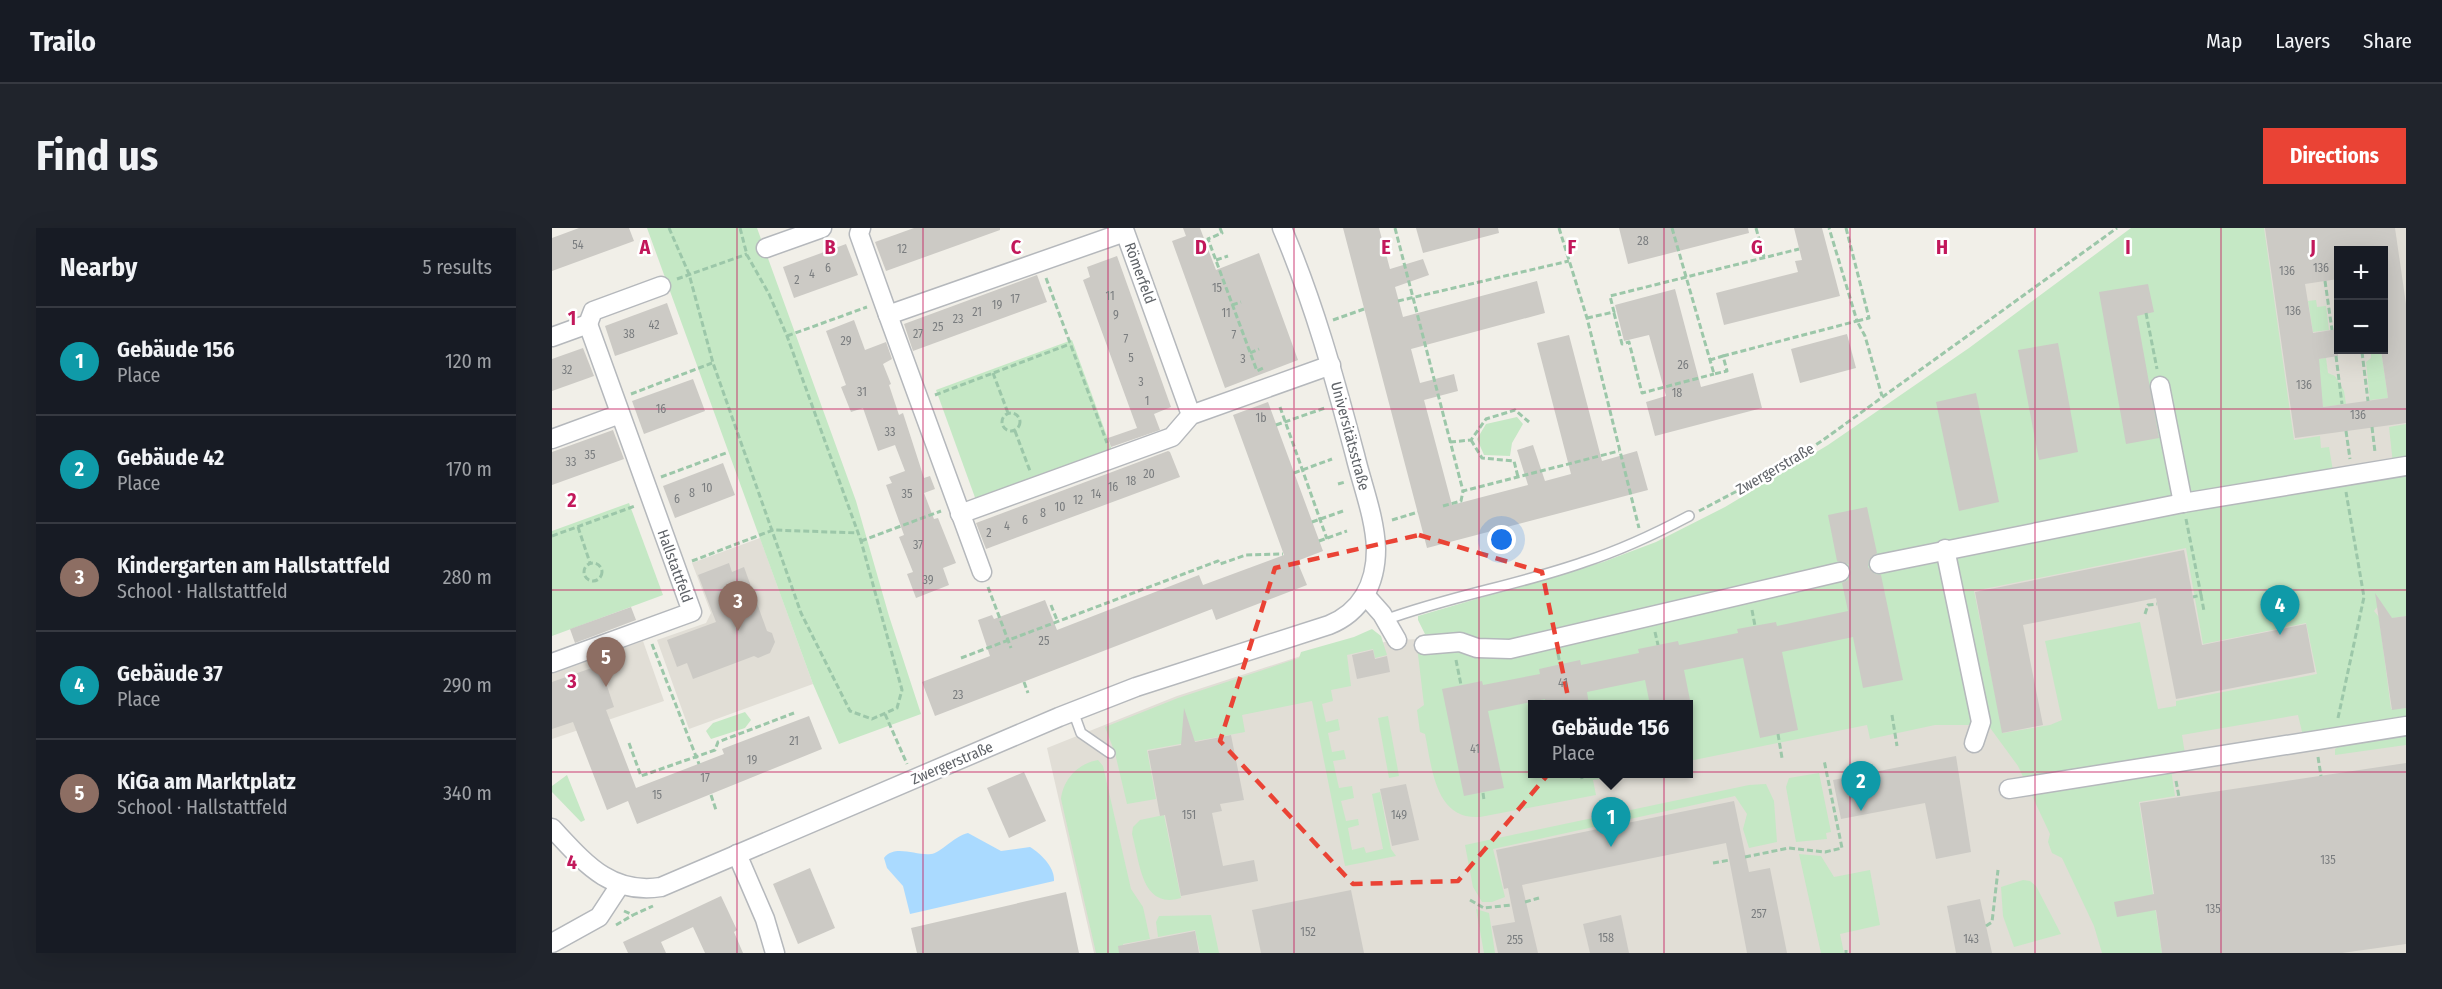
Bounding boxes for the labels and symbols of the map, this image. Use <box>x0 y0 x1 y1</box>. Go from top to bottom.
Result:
house number: 28 <box>1637 234 1649 248</box>
text: A <box>639 235 652 259</box>
text: B <box>824 235 836 259</box>
text: C <box>1011 235 1022 259</box>
text: D <box>1195 235 1207 259</box>
text: E <box>1381 235 1391 259</box>
text: F <box>1568 235 1577 259</box>
text: G <box>1751 235 1763 259</box>
text: H <box>1936 235 1948 259</box>
text: I <box>2125 235 2131 259</box>
text: J <box>2309 235 2316 259</box>
house number: 54 <box>572 238 584 252</box>
street label: Römerfeld <box>1121 240 1159 306</box>
house number: 12 <box>897 242 907 256</box>
house number: 6 <box>825 261 831 275</box>
house number: 136 <box>2313 261 2329 275</box>
house number: 136 <box>2279 264 2295 278</box>
house number: 4 <box>809 267 815 281</box>
house number: 2 <box>794 273 800 287</box>
house number: 15 <box>1212 281 1223 295</box>
house number: 11 <box>1105 289 1115 303</box>
house number: 17 <box>1010 292 1020 306</box>
house number: 19 <box>992 298 1002 312</box>
house number: 136 <box>2285 304 2301 318</box>
house number: 21 <box>972 305 982 319</box>
text: 1 <box>568 306 576 330</box>
house number: 11 <box>1221 306 1231 320</box>
house number: 9 <box>1113 308 1119 322</box>
house number: 23 <box>953 312 963 326</box>
house number: 42 <box>649 318 659 332</box>
house number: 25 <box>933 320 944 334</box>
house number: 38 <box>623 327 635 341</box>
house number: 27 <box>913 327 923 341</box>
house number: 7 <box>1232 328 1237 342</box>
house number: 7 <box>1124 332 1129 346</box>
house number: 29 <box>840 334 852 348</box>
house number: 5 <box>1128 351 1134 365</box>
house number: 3 <box>1240 352 1246 366</box>
house number: 26 <box>1677 358 1689 372</box>
house number: 32 <box>562 363 572 377</box>
house number: 3 <box>1138 375 1144 389</box>
house number: 136 <box>2296 378 2312 392</box>
street label: Universitätsstraße <box>1327 380 1373 492</box>
house number: 31 <box>857 385 867 399</box>
house number: 18 <box>1672 386 1682 400</box>
house number: 1 <box>1145 394 1149 408</box>
house number: 16 <box>656 402 666 416</box>
house number: 136 <box>2350 408 2366 422</box>
house number: 1b <box>1255 411 1267 425</box>
house number: 33 <box>885 425 895 439</box>
street label: Zwergerstraße <box>1733 439 1817 499</box>
house number: 35 <box>585 448 596 462</box>
house number: 33 <box>566 455 576 469</box>
house number: 20 <box>1143 467 1155 481</box>
house number: 18 <box>1126 474 1136 488</box>
house number: 16 <box>1108 480 1118 494</box>
house number: 10 <box>702 481 712 495</box>
house number: 8 <box>689 486 695 500</box>
house number: 35 <box>902 487 913 501</box>
house number: 14 <box>1091 487 1101 501</box>
text: 2 <box>566 488 577 512</box>
house number: 6 <box>674 492 680 506</box>
house number: 12 <box>1073 493 1083 507</box>
house number: 10 <box>1055 500 1065 514</box>
house number: 8 <box>1040 506 1046 520</box>
house number: 6 <box>1022 513 1028 527</box>
house number: 4 <box>1004 519 1010 533</box>
your location <box>1487 525 1516 554</box>
house number: 2 <box>986 526 992 540</box>
street label: Hallstattfeld <box>653 527 697 605</box>
house number: 37 <box>913 538 923 552</box>
house number: 39 <box>922 573 934 587</box>
pin: 3 <box>718 582 758 631</box>
pin: 4 <box>2260 586 2300 635</box>
house number: 25 <box>1039 634 1050 648</box>
pin: 5 <box>586 638 626 687</box>
text: 3 <box>566 669 577 693</box>
house number: 41 <box>1558 676 1568 690</box>
house number: 23 <box>953 688 963 702</box>
house number: 21 <box>789 734 799 748</box>
street label: Zwergerstraße <box>908 738 996 788</box>
house number: 41 <box>1470 742 1480 756</box>
house number: 19 <box>747 753 757 767</box>
pin: 2 <box>1842 762 1880 811</box>
house number: 17 <box>700 771 710 785</box>
house number: 15 <box>652 788 663 802</box>
pin: 1 <box>1592 798 1630 847</box>
house number: 151 <box>1182 808 1196 822</box>
house number: 149 <box>1391 808 1407 822</box>
text: 4 <box>567 850 577 874</box>
house number: 135 <box>2320 853 2336 867</box>
house number: 135 <box>2205 902 2221 916</box>
house number: 257 <box>1751 907 1767 921</box>
house number: 152 <box>1300 925 1316 939</box>
house number: 158 <box>1598 931 1614 945</box>
house number: 143 <box>1963 932 1979 946</box>
house number: 255 <box>1507 933 1524 947</box>

